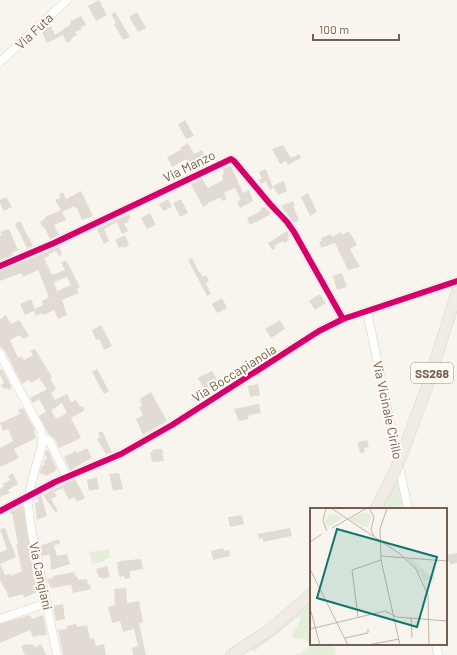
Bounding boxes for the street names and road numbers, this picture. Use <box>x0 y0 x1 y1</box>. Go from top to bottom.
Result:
street label: Via Futa <box>12 10 56 52</box>
street label: Via Manzo <box>160 147 218 185</box>
street label: Via Boccapianola <box>189 341 279 405</box>
street label: Via Vicinale Cirillo <box>370 360 406 460</box>
road number: SS268 <box>411 363 453 383</box>
street label: Via Cangiani <box>26 541 56 611</box>

